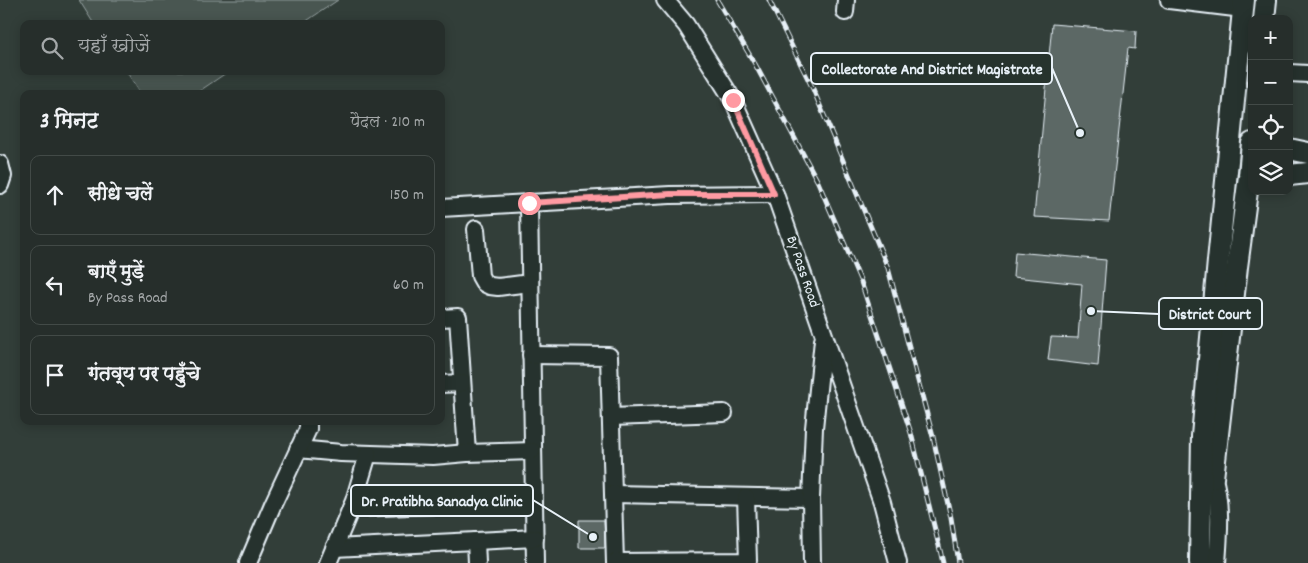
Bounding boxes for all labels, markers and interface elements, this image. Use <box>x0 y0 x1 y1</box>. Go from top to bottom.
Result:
map controls <box>1248 15 1293 195</box>
button: + <box>1248 15 1293 60</box>
search box <box>20 20 445 75</box>
icon: search <box>38 34 66 62</box>
text: यहाँ खोजें <box>78 34 150 61</box>
callout: Collectorate And District Magistrate <box>811 53 1052 84</box>
text: Collectorate And District Magistrate <box>821 59 1043 82</box>
button: − <box>1248 60 1293 105</box>
route end <box>722 89 745 112</box>
button: locate <box>1248 105 1293 150</box>
text: 3 मिनट <box>40 108 98 138</box>
text: पैदल · 210 m <box>350 111 425 134</box>
button: layers <box>1248 150 1293 195</box>
icon: ahead <box>41 181 69 209</box>
text: सीधे चलें <box>88 182 153 209</box>
text: 150 m <box>390 184 424 207</box>
route start <box>518 192 541 215</box>
street label: By Pass Road <box>779 233 825 311</box>
text: बाएँ मुड़ें <box>88 260 144 287</box>
icon: left <box>41 271 69 299</box>
text: 60 m <box>393 274 424 297</box>
text: By Pass Road <box>88 287 168 310</box>
callout: District Court <box>1159 298 1262 329</box>
text: District Court <box>1169 304 1251 327</box>
icon: arrive <box>41 361 69 389</box>
text: गंतव्य पर पहुँचे <box>88 362 200 389</box>
callout: Dr. Pratibha Sanadya Clinic <box>351 485 533 516</box>
text: Dr. Pratibha Sanadya Clinic <box>361 491 523 514</box>

